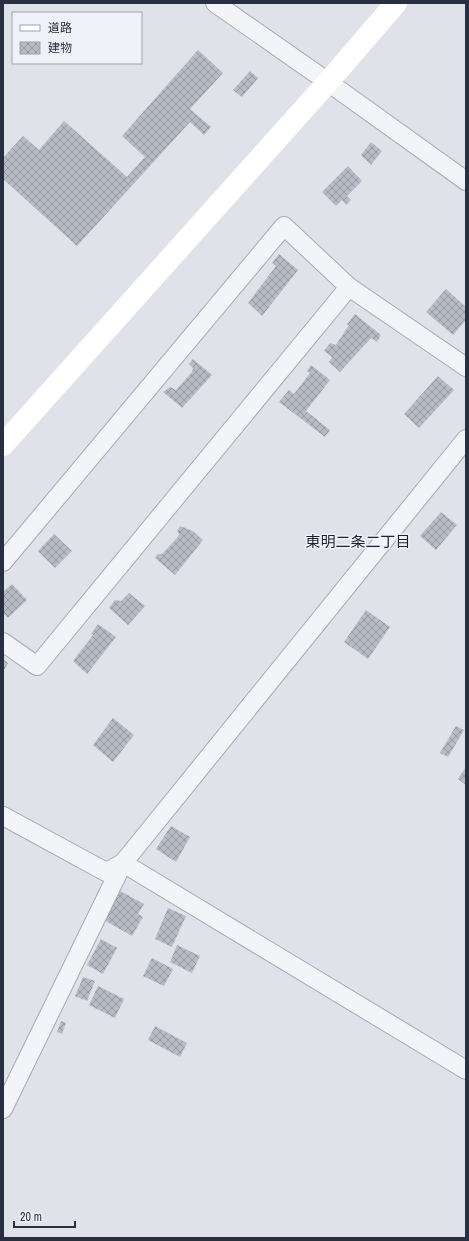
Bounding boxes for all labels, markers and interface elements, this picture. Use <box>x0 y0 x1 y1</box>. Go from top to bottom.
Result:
legend <box>12 12 142 64</box>
text: 道路 <box>48 20 72 36</box>
text: 建物 <box>48 40 72 56</box>
district label: 東明二条二丁目 <box>305 531 411 552</box>
scale bar <box>14 1203 75 1229</box>
text: 20 m <box>20 1209 42 1225</box>

